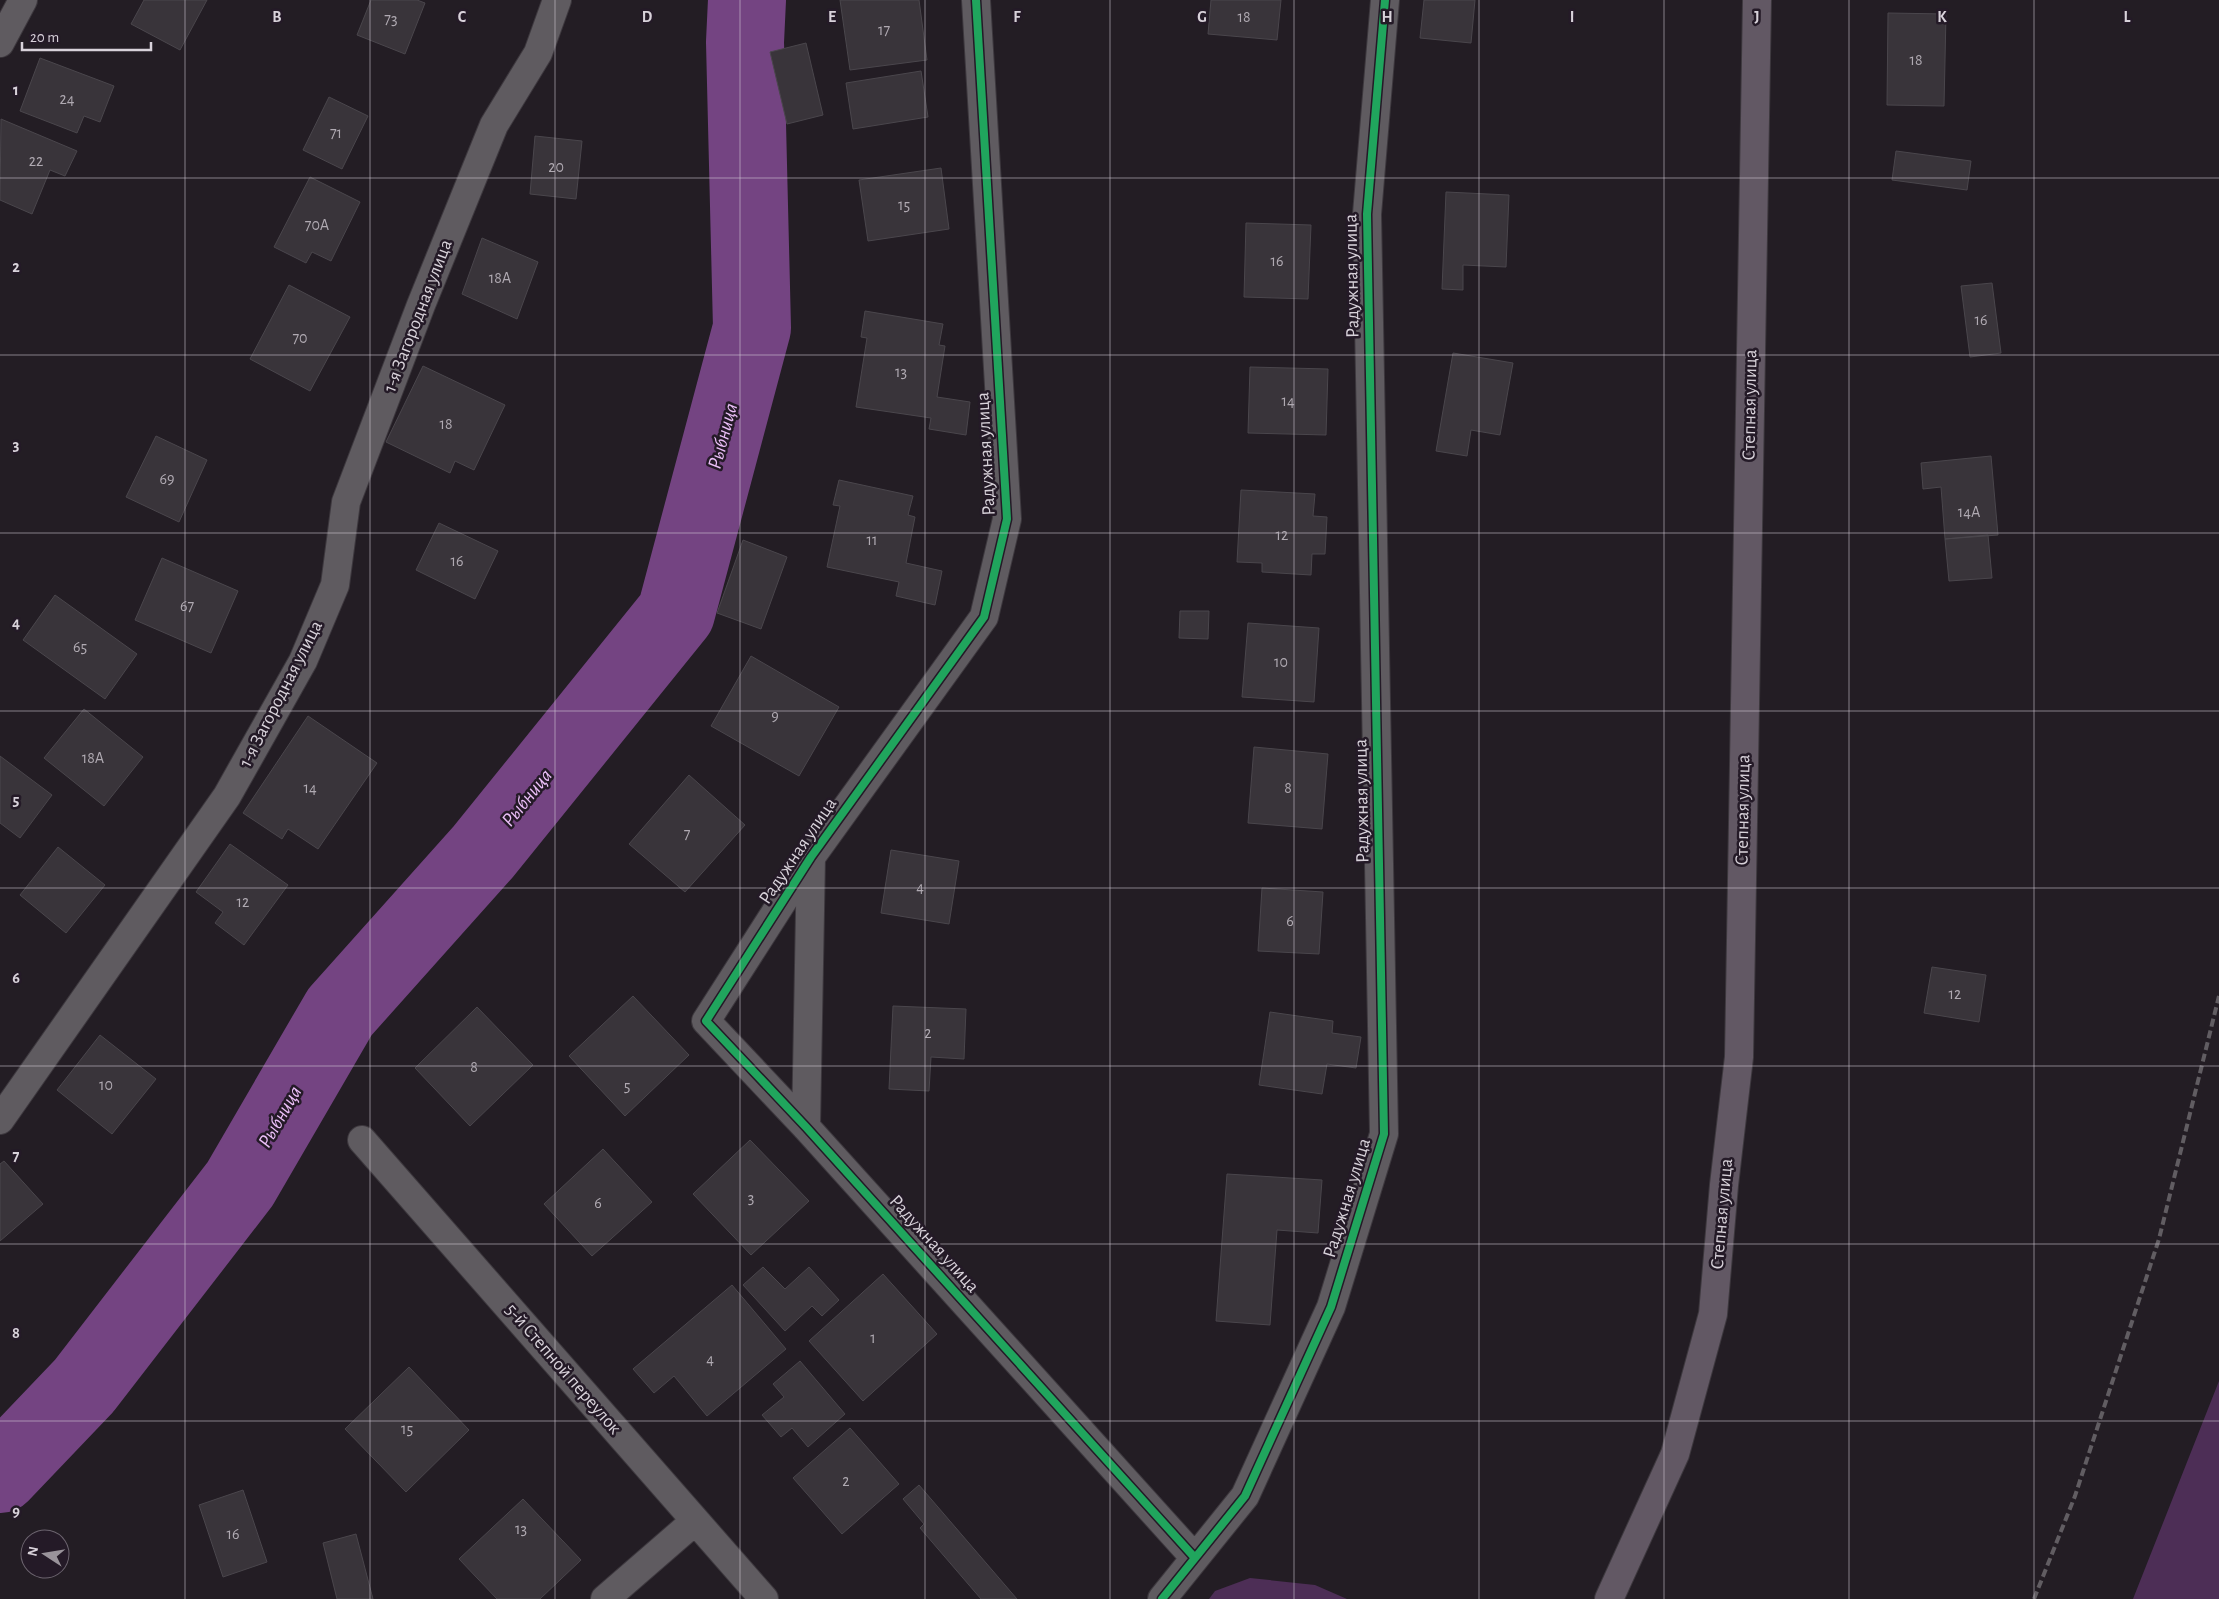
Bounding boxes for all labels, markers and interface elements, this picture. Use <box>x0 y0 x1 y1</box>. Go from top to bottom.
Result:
text: B <box>272 9 282 25</box>
text: C <box>458 9 467 25</box>
text: D <box>642 9 653 25</box>
text: E <box>828 9 836 25</box>
text: F <box>1013 9 1021 25</box>
text: G <box>1197 9 1207 25</box>
house number: 18 <box>1237 9 1251 25</box>
text: H <box>1381 9 1393 25</box>
text: I <box>1570 9 1574 25</box>
text: J <box>1754 9 1760 25</box>
text: K <box>1937 9 1947 25</box>
text: L <box>2124 9 2131 25</box>
house number: 73 <box>384 11 398 27</box>
scale bar <box>22 20 151 52</box>
house number: 17 <box>878 22 890 38</box>
text: 20 m <box>30 30 59 45</box>
house number: 18 <box>1909 52 1923 68</box>
text: 1 <box>13 82 19 98</box>
house number: 24 <box>60 91 75 107</box>
house number: 71 <box>330 125 342 141</box>
house number: 22 <box>29 153 43 169</box>
house number: 20 <box>548 159 564 175</box>
house number: 15 <box>898 197 910 213</box>
street label: Радужная улица <box>1341 214 1363 338</box>
house number: 70А <box>305 217 330 233</box>
street label: 1-я Загородная улица <box>380 237 456 395</box>
house number: 16 <box>1270 253 1284 269</box>
text: 2 <box>12 259 20 275</box>
house number: 18А <box>489 270 512 286</box>
house number: 16 <box>1974 312 1988 328</box>
house number: 70 <box>292 330 308 346</box>
street label: Степная улица <box>1740 349 1760 461</box>
house number: 13 <box>895 364 907 380</box>
street label: Радужная улица <box>973 391 999 516</box>
house number: 14 <box>1281 393 1295 409</box>
water label: Рыбница <box>705 401 741 471</box>
house number: 18 <box>439 416 453 432</box>
text: 3 <box>13 437 20 453</box>
house number: 69 <box>159 471 175 487</box>
house number: 14А <box>1958 504 1981 520</box>
house number: 12 <box>1276 527 1288 543</box>
house number: 11 <box>866 532 878 548</box>
house number: 16 <box>450 553 464 569</box>
house number: 67 <box>180 598 194 614</box>
text: 4 <box>12 615 20 631</box>
street label: 1-я Загородная улица <box>236 617 326 770</box>
house number: 65 <box>73 639 87 655</box>
house number: 10 <box>1274 654 1288 670</box>
house number: 9 <box>771 708 779 724</box>
street label: Радужная улица <box>1351 739 1373 863</box>
house number: 18А <box>82 750 105 766</box>
street label: Степная улица <box>1733 754 1753 866</box>
water label: Рыбница <box>498 766 556 830</box>
house number: 14 <box>303 780 317 796</box>
house number: 8 <box>1284 780 1292 796</box>
text: 5 <box>13 792 20 808</box>
street label: Радужная улица <box>755 794 841 908</box>
house number: 7 <box>684 826 691 842</box>
house number: 4 <box>916 879 924 895</box>
house number: 12 <box>237 894 249 910</box>
house number: 6 <box>1286 913 1294 929</box>
text: 6 <box>12 970 20 986</box>
house number: 12 <box>1949 986 1961 1002</box>
house number: 2 <box>924 1025 932 1041</box>
house number: 8 <box>470 1059 478 1075</box>
house number: 10 <box>99 1077 113 1093</box>
house number: 5 <box>624 1078 630 1094</box>
water label: Рыбница <box>255 1083 305 1151</box>
street label: Радужная улица <box>1320 1136 1374 1260</box>
text: 7 <box>13 1148 20 1164</box>
street label: Степная улица <box>1708 1157 1736 1270</box>
house number: 3 <box>748 1190 754 1206</box>
street label: Радужная улица <box>885 1192 983 1297</box>
house number: 6 <box>594 1195 602 1211</box>
street label: 5-й Степной переулок <box>501 1300 625 1438</box>
text: 8 <box>12 1325 20 1341</box>
house number: 1 <box>870 1330 876 1346</box>
house number: 4 <box>706 1351 714 1367</box>
house number: 15 <box>401 1421 413 1437</box>
house number: 2 <box>842 1473 850 1489</box>
text: 9 <box>12 1503 20 1519</box>
house number: 13 <box>515 1521 527 1537</box>
house number: 16 <box>226 1526 240 1542</box>
north arrow <box>20 1529 70 1579</box>
text: N <box>25 1545 41 1558</box>

